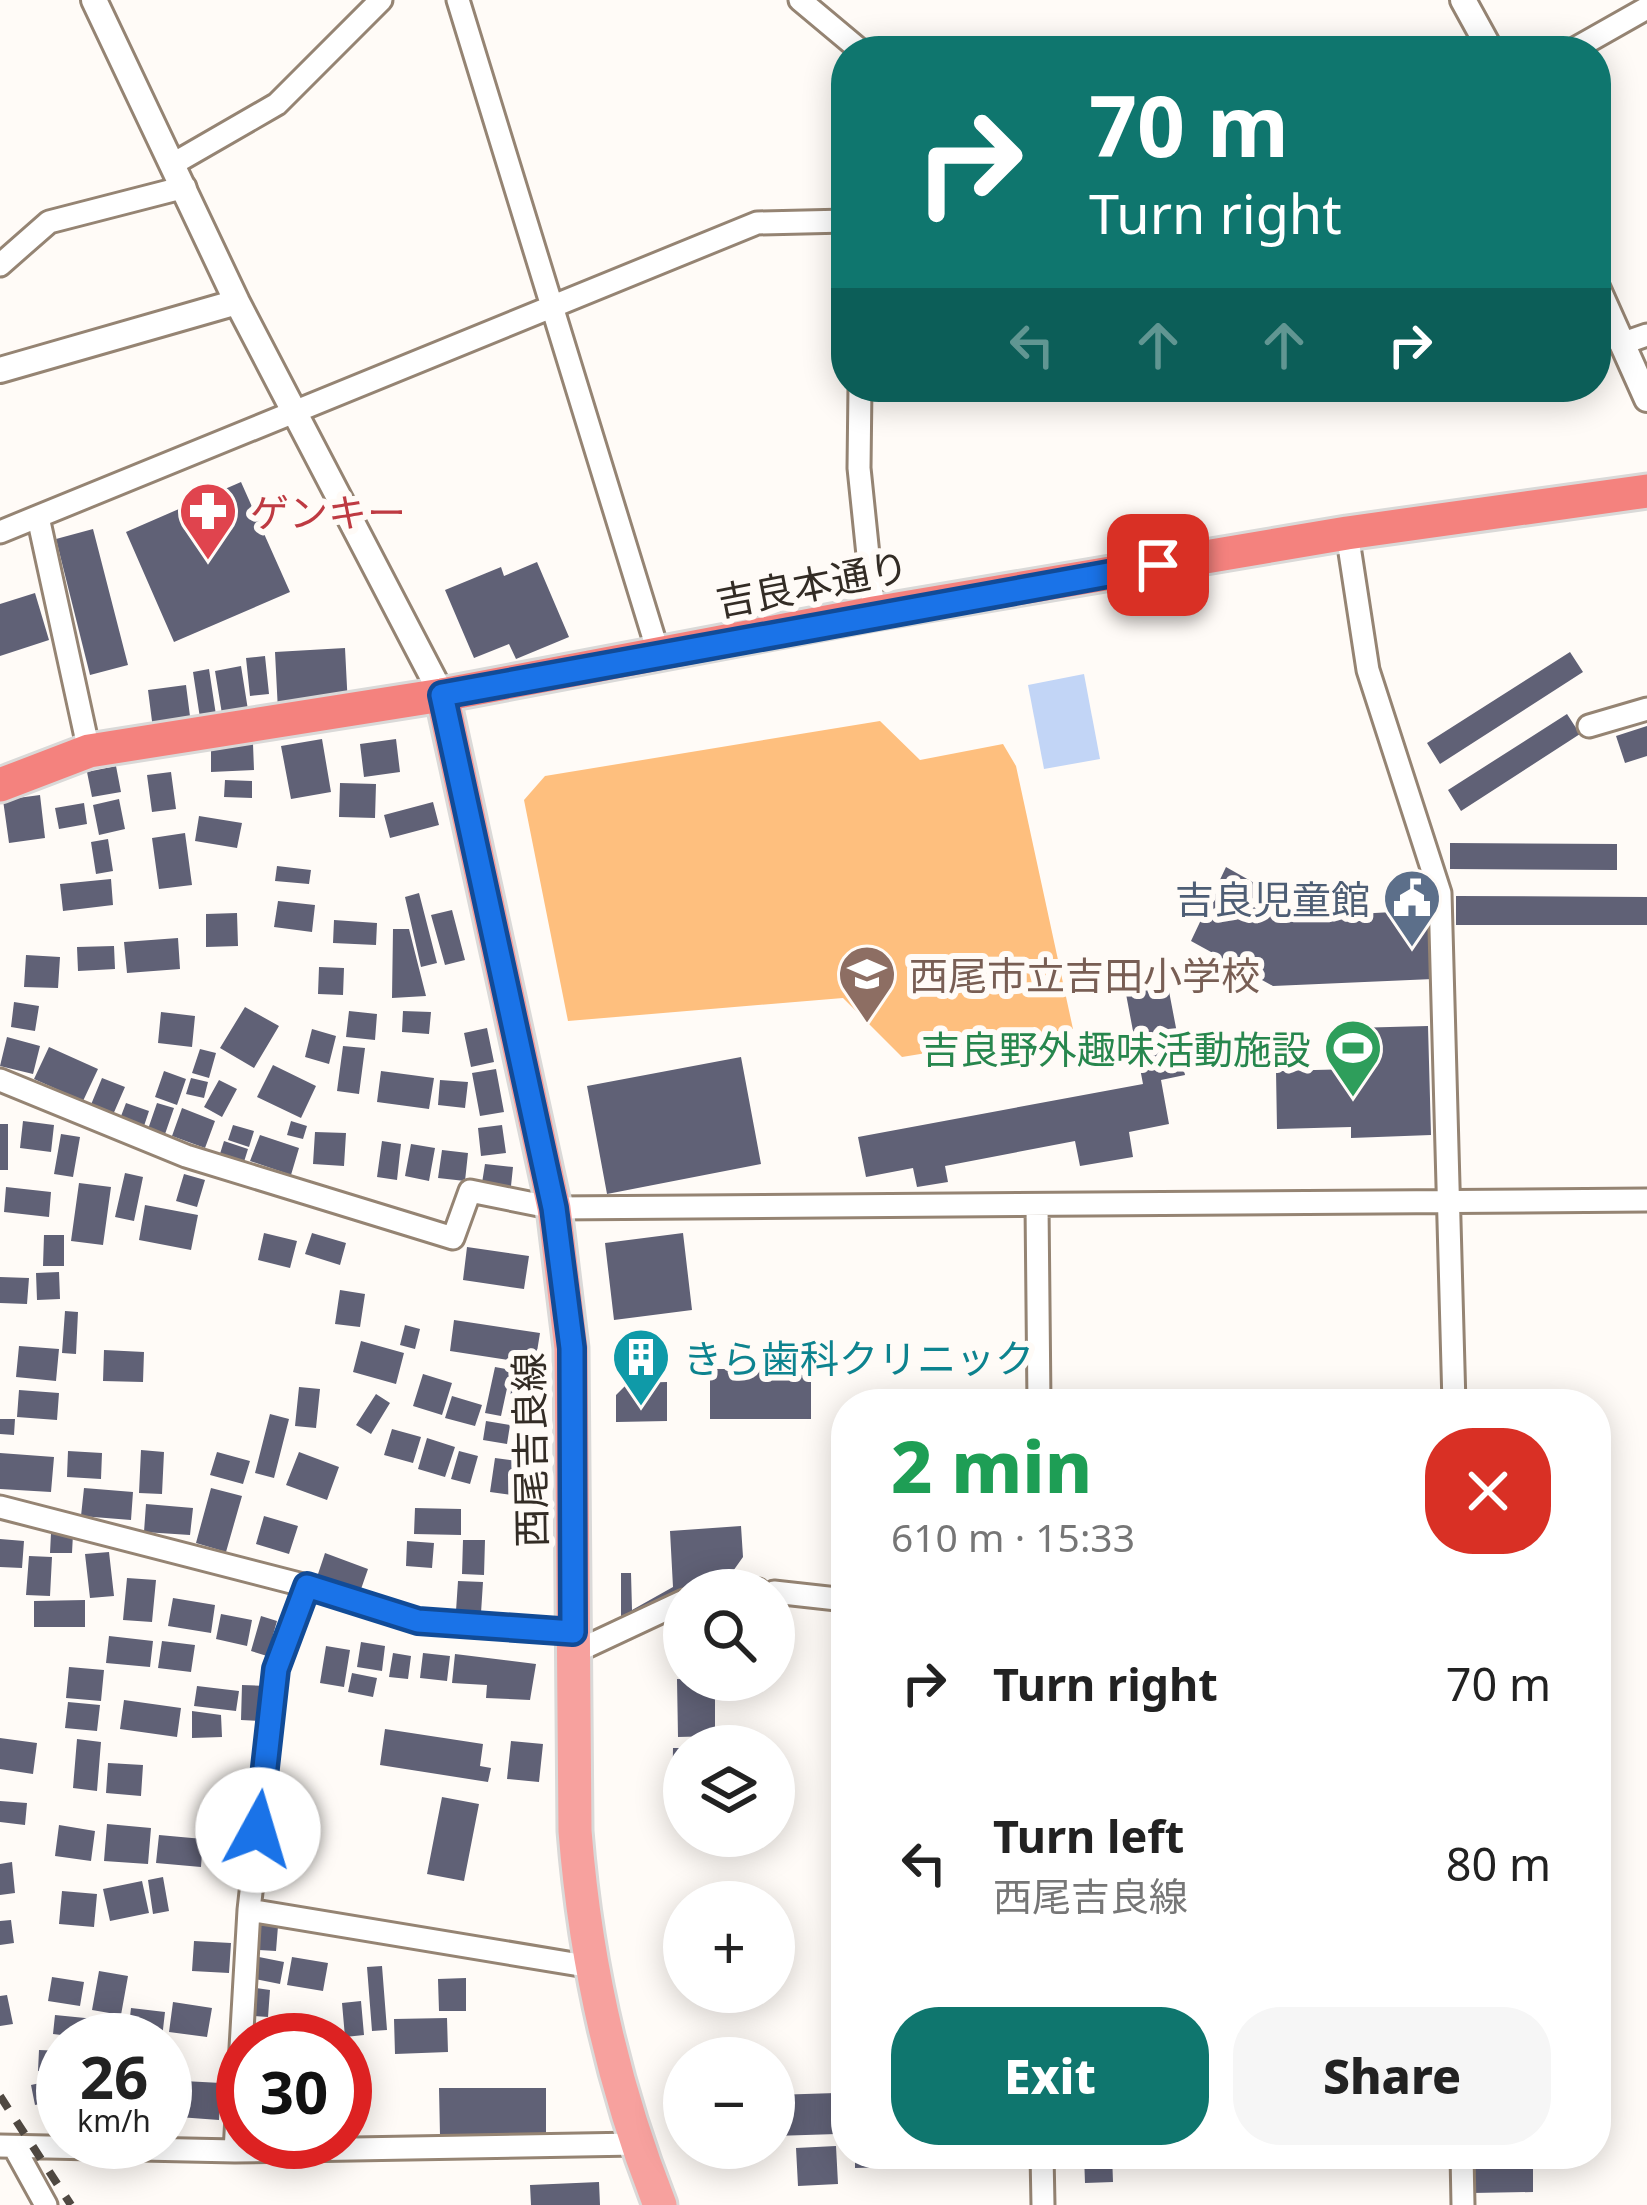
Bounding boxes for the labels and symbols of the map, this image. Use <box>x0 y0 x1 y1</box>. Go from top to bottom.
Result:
pharmacy icon: ゲンキー <box>177 480 239 562</box>
place label: ゲンキー <box>250 485 406 538</box>
pin <box>1107 514 1209 616</box>
street label: 吉良本通り <box>711 538 913 628</box>
public building icon: 吉良児童館 <box>1381 867 1443 949</box>
place label: 吉良児童館 <box>1175 872 1370 925</box>
school or university icon: 西尾市立吉田小学校 <box>836 943 898 1025</box>
place label: 西尾市立吉田小学校 <box>909 948 1260 1001</box>
sports icon: 吉良野外趣味活動施設 <box>1322 1017 1384 1099</box>
place label: 吉良野外趣味活動施設 <box>921 1022 1311 1075</box>
building icon: きら歯科クリニック <box>610 1326 672 1408</box>
place label: きら歯科クリニック <box>683 1331 1034 1384</box>
street label: 西尾吉良線 <box>501 1352 557 1548</box>
position arrow <box>195 1767 321 1893</box>
speed limit sign: 30 <box>216 2013 372 2169</box>

